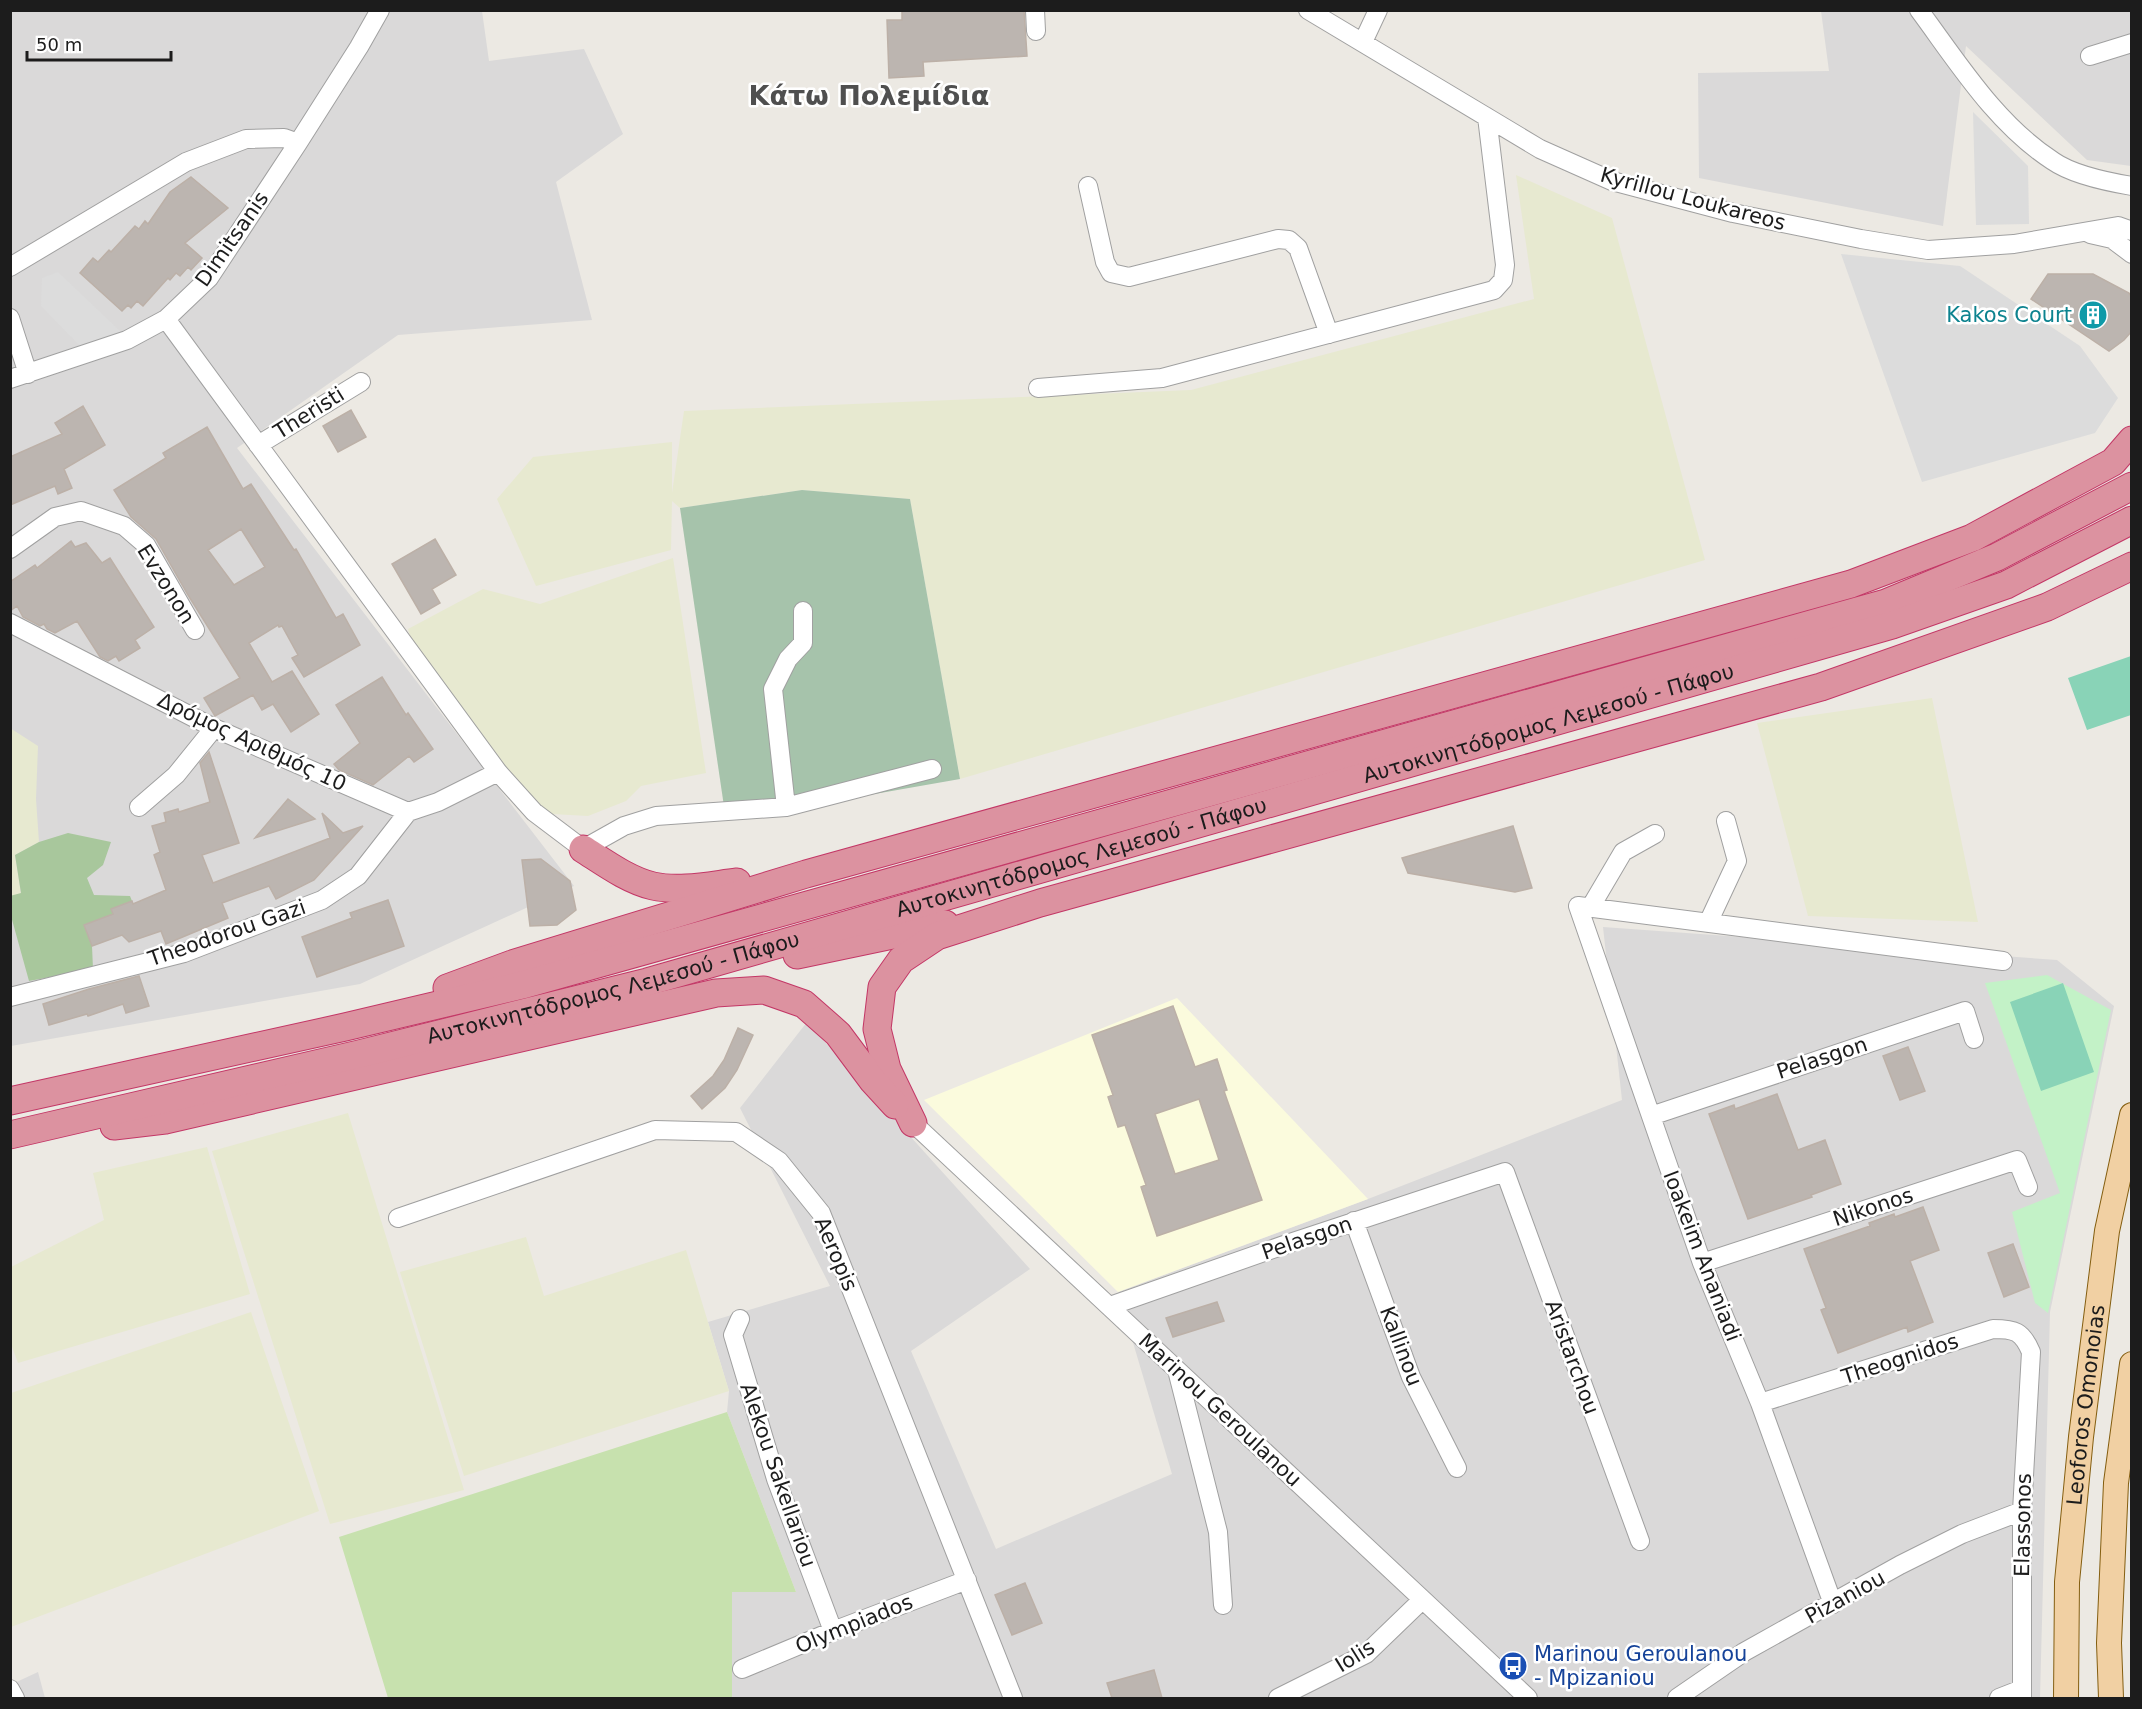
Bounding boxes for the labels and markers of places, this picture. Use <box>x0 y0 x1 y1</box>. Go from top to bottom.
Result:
building icon: Kakos Court <box>2077 299 2109 331</box>
place label: Kakos Court <box>1946 303 2072 327</box>
place label: Marinou Geroulanou - Mpizaniou <box>1534 1642 1747 1690</box>
bus stop icon: Marinou Geroulanou - Mpizaniou <box>1497 1650 1529 1682</box>

